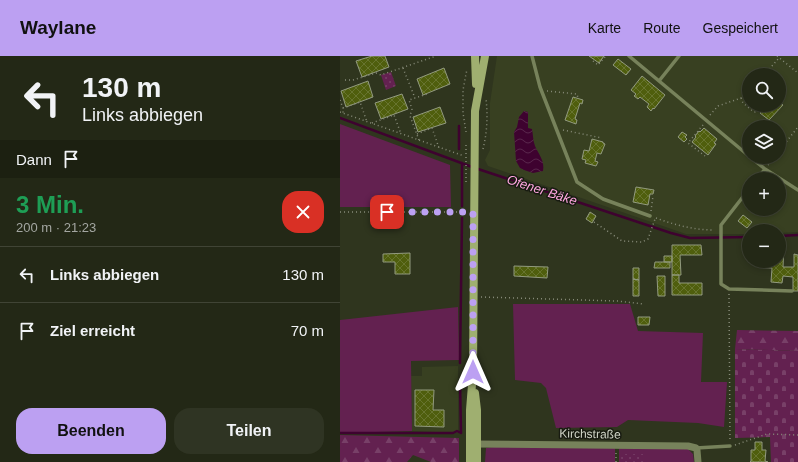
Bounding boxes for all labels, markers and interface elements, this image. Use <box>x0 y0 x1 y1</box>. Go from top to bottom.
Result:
text: Waylane <box>20 17 96 38</box>
text: Karte <box>588 20 621 36</box>
text: Route <box>643 20 681 36</box>
text: Gespeichert <box>703 20 778 36</box>
map controls <box>742 68 786 268</box>
button: search <box>742 68 786 112</box>
icon: left <box>16 72 68 124</box>
text: 130 m <box>82 72 161 103</box>
text: Links abbiegen <box>82 105 203 125</box>
button: layers <box>742 120 786 164</box>
icon: arrive <box>60 148 82 170</box>
text: Dann <box>16 151 52 168</box>
water label: Ofener Bäke <box>505 172 579 208</box>
button: + <box>742 172 786 216</box>
text: 3 Min. <box>16 191 84 218</box>
button: close <box>282 191 324 233</box>
pin <box>370 195 404 229</box>
icon: arrive <box>376 201 398 223</box>
text: 200 m · 21:23 <box>16 220 96 235</box>
button: − <box>742 224 786 268</box>
icon: left <box>16 264 38 286</box>
text: Links abbiegen <box>50 266 159 283</box>
text: 130 m <box>282 266 324 283</box>
icon: arrive <box>16 320 38 342</box>
text: Ziel erreicht <box>50 322 135 339</box>
text: 70 m <box>291 322 324 339</box>
position arrow <box>452 351 494 393</box>
button: Beenden <box>16 408 166 454</box>
button: Teilen <box>174 408 324 454</box>
street label: Kirchstraße <box>559 426 621 442</box>

